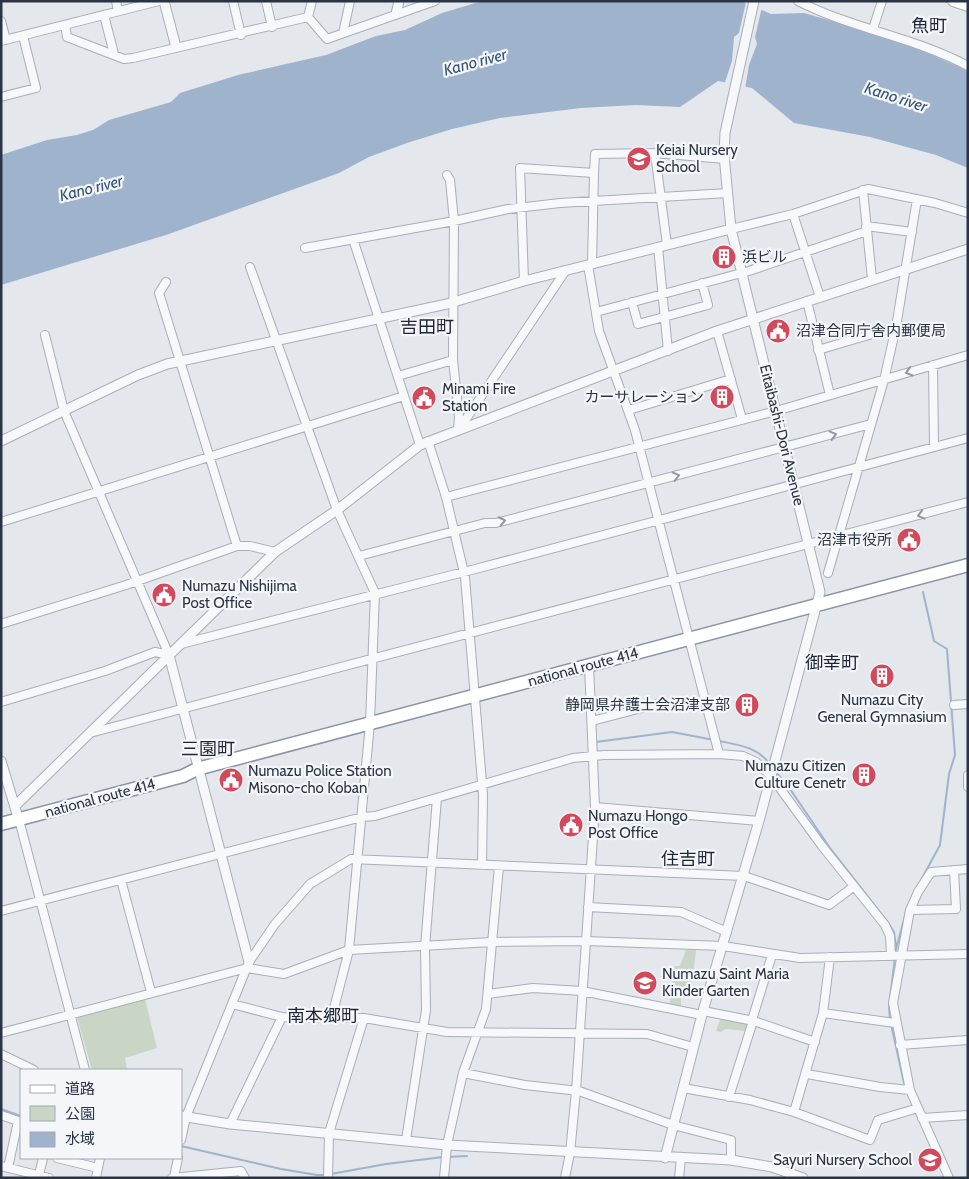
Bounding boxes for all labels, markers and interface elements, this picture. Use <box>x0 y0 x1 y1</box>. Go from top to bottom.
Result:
district label: 魚町 <box>911 15 947 37</box>
water label: Kano river <box>441 44 510 80</box>
water label: Kano river <box>862 78 931 116</box>
place label: Keiai Nursery School <box>656 141 738 176</box>
school or university icon: Keiai Nursery School <box>626 146 652 172</box>
water label: Kano river <box>57 171 126 205</box>
building icon: 浜ビル <box>711 244 737 270</box>
place label: 浜ビル <box>742 248 787 266</box>
district label: 吉田町 <box>400 316 454 338</box>
public building icon: 沼津合同庁舎内郵便局 <box>765 318 791 344</box>
place label: 沼津合同庁舎内郵便局 <box>796 322 946 340</box>
street label: Eitaibashi-Dori Avenue <box>756 363 808 508</box>
one-way arrow <box>905 367 914 377</box>
place label: Minami Fire Station <box>442 380 516 415</box>
building icon: カーサレーション <box>709 384 735 410</box>
public building icon: Minami Fire Station <box>411 385 437 411</box>
place label: カーサレーション <box>585 388 704 406</box>
one-way arrow <box>828 430 837 440</box>
one-way arrow <box>671 471 680 482</box>
one-way arrow <box>916 509 925 520</box>
one-way arrow <box>497 517 506 527</box>
public building icon: 沼津市役所 <box>896 527 922 553</box>
place label: 沼津市役所 <box>817 531 892 549</box>
place label: Numazu Nishijima Post Office <box>182 577 298 612</box>
public building icon: Numazu Nishijima Post Office <box>151 582 177 608</box>
street label: national route 414 <box>526 644 640 690</box>
district label: 御幸町 <box>805 652 859 674</box>
building icon: Numazu City General Gymnasium <box>869 663 895 689</box>
place label: Numazu City General Gymnasium <box>817 691 947 726</box>
building icon: 静岡県弁護士会沼津支部 <box>734 692 760 718</box>
place label: 静岡県弁護士会沼津支部 <box>565 696 730 714</box>
district label: 三園町 <box>181 738 235 760</box>
place label: Numazu Citizen Culture Cenetr <box>745 757 846 792</box>
place label: Numazu Police Station Misono-cho Koban <box>248 762 392 797</box>
building icon: Numazu Citizen Culture Cenetr <box>851 762 877 788</box>
public building icon: Numazu Police Station Misono-cho Koban <box>218 767 244 793</box>
street label: national route 414 <box>43 775 157 821</box>
place label: Numazu Hongo Post Office <box>588 807 688 842</box>
public building icon: Numazu Hongo Post Office <box>558 812 584 838</box>
district label: 住吉町 <box>661 848 715 870</box>
place label: Numazu Saint Maria Kinder Garten <box>662 965 790 1000</box>
school or university icon: Numazu Saint Maria Kinder Garten <box>632 970 658 996</box>
district label: 南本郷町 <box>287 1005 359 1027</box>
legend <box>20 1069 182 1159</box>
text: 道路 <box>65 1080 95 1098</box>
text: 公園 <box>65 1105 95 1123</box>
text: 水域 <box>65 1130 95 1148</box>
school or university icon: Sayuri Nursery School <box>917 1147 943 1173</box>
place label: Sayuri Nursery School <box>773 1151 912 1169</box>

